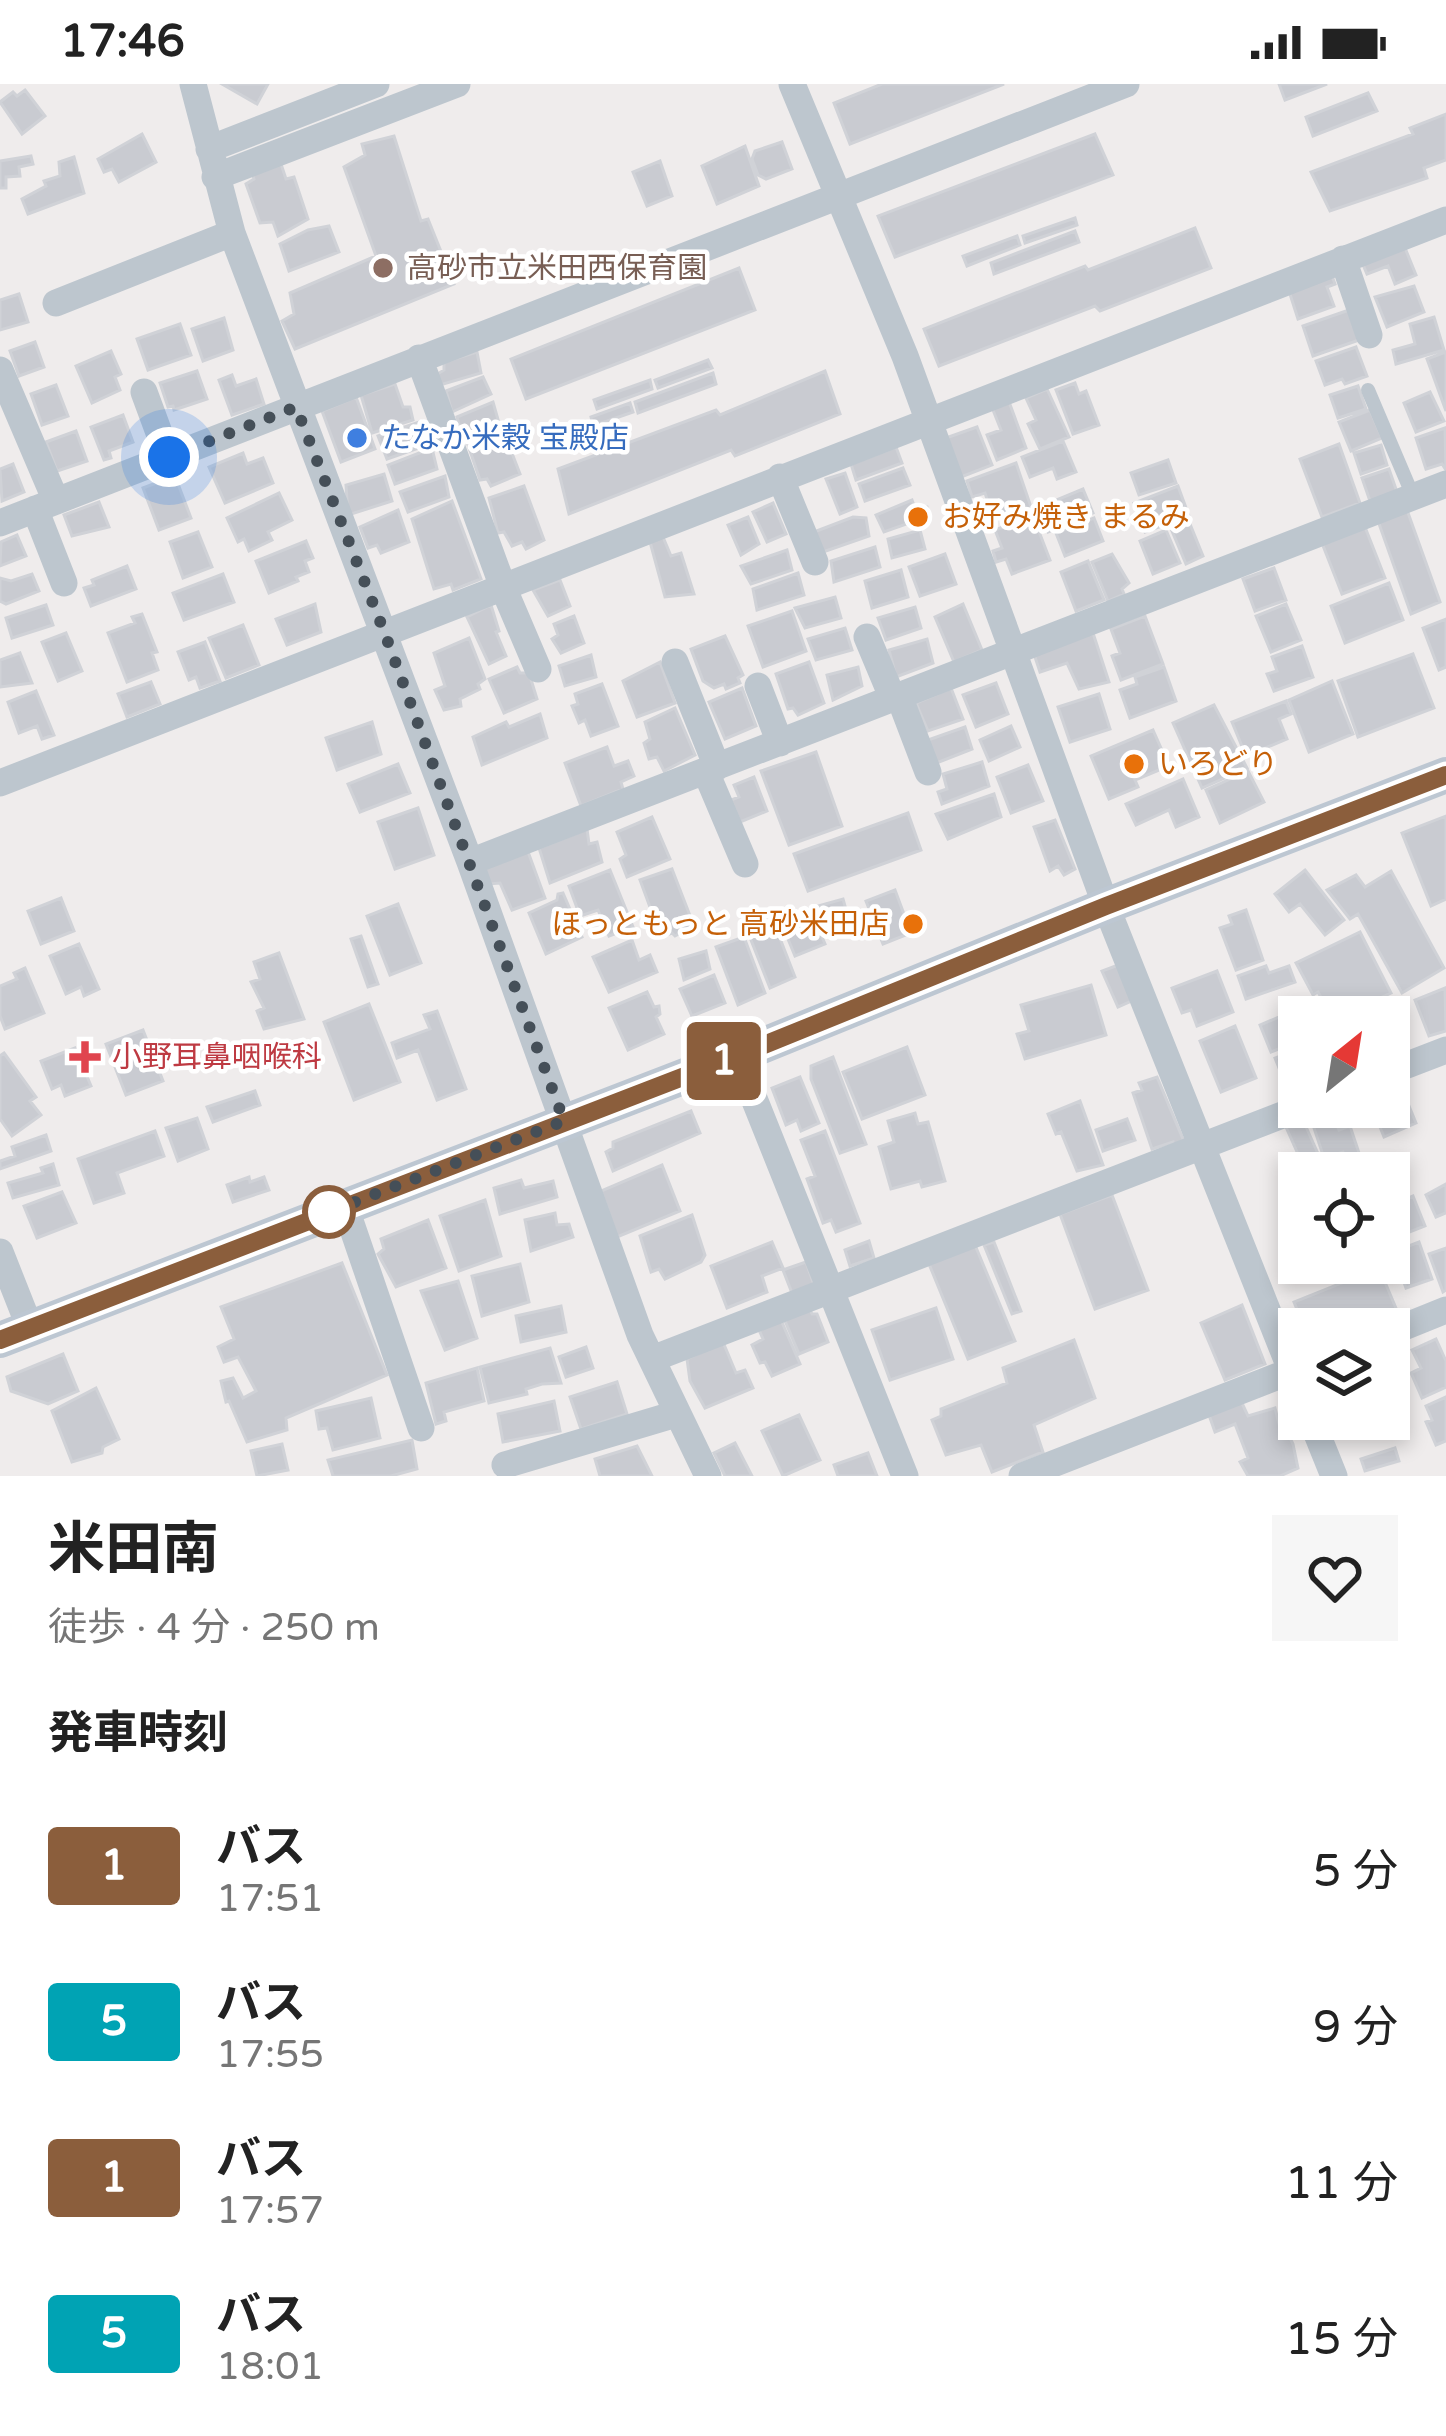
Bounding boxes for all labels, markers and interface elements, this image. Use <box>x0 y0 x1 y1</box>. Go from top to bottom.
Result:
text: 17:46 <box>60 15 185 69</box>
place label: 高砂市立米田西保育園 <box>407 250 707 287</box>
marker: 高砂市立米田西保育園 <box>370 255 396 281</box>
place label: たなか米穀 宝殿店 <box>381 420 629 457</box>
marker: たなか米穀 宝殿店 <box>344 425 370 451</box>
your location <box>139 427 199 487</box>
place label: お好み焼き まるみ <box>942 499 1190 536</box>
marker: お好み焼き まるみ <box>905 504 931 530</box>
place label: いろどり <box>1158 746 1278 783</box>
marker: いろどり <box>1121 751 1147 777</box>
place label: ほっともっと 高砂米田店 <box>551 906 889 943</box>
marker: ほっともっと 高砂米田店 <box>900 911 926 937</box>
north arrow <box>1278 996 1410 1128</box>
map controls <box>1278 996 1410 1440</box>
line badge: 1 <box>685 1022 763 1100</box>
text: 1 <box>711 1035 737 1086</box>
place label: 小野耳鼻咽喉科 <box>112 1039 322 1076</box>
marker: 小野耳鼻咽喉科 <box>69 1041 101 1073</box>
button: locate <box>1278 1152 1410 1284</box>
unlabelled marker <box>304 1187 354 1237</box>
button: layers <box>1278 1308 1410 1440</box>
button: heart <box>1272 1515 1398 1641</box>
text: 米田南 <box>48 1516 219 1584</box>
text: 徒歩 · 4 分 · 250 m <box>48 1604 380 1651</box>
text: 発車時刻 <box>48 1707 228 1761</box>
text: バス <box>216 1821 306 1875</box>
text: 1 <box>101 1840 127 1891</box>
text: 5 分 <box>1313 1845 1398 1899</box>
text: 17:51 <box>216 1875 324 1922</box>
text: バス <box>216 1977 306 2031</box>
text: 5 <box>101 1996 127 2047</box>
text: 9 分 <box>1313 2001 1398 2055</box>
text: 17:55 <box>216 2031 324 2078</box>
text: バス <box>216 2133 306 2187</box>
text: 1 <box>101 2152 127 2203</box>
text: 11 分 <box>1285 2157 1398 2211</box>
text: 17:57 <box>216 2187 324 2234</box>
text: バス <box>216 2289 306 2343</box>
text: 5 <box>101 2308 127 2359</box>
text: 15 分 <box>1285 2313 1398 2367</box>
text: 18:01 <box>216 2343 324 2390</box>

